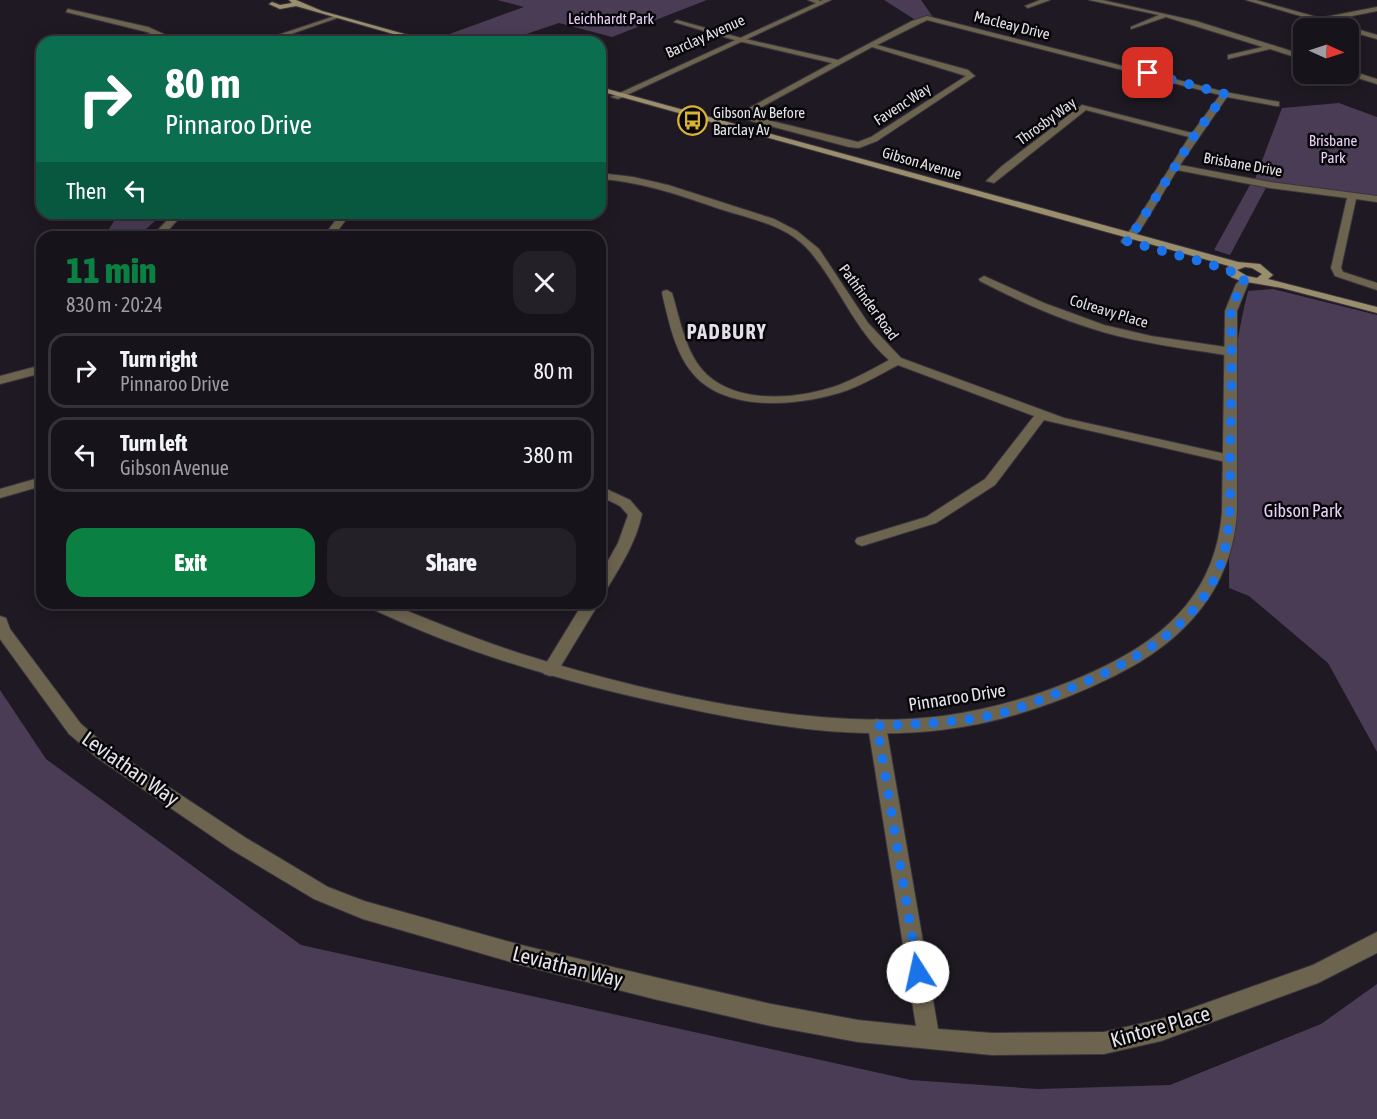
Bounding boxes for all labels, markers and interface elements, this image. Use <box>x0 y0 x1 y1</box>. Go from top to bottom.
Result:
street label: Macleay Drive <box>972 7 1052 43</box>
park label: Leichhardt Park <box>568 10 654 27</box>
street label: Barclay Avenue <box>663 11 747 61</box>
north arrow <box>1293 18 1359 84</box>
map controls <box>1293 18 1359 84</box>
pin <box>1122 47 1173 98</box>
icon: arrive <box>1131 56 1164 89</box>
text: 80 m <box>165 59 240 107</box>
icon: right <box>66 60 144 138</box>
street label: Favenc Way <box>871 79 933 129</box>
street label: Throsby Way <box>1013 94 1079 148</box>
place label: Gibson Av Before Barclay Av <box>713 104 805 138</box>
bus stop icon: Gibson Av Before Barclay Av <box>676 105 708 137</box>
text: Pinnaroo Drive <box>165 109 312 140</box>
park label: Brisbane Park <box>1309 132 1357 166</box>
street label: Gibson Avenue <box>880 144 964 182</box>
street label: Brisbane Drive <box>1202 149 1284 179</box>
icon: left <box>119 174 152 207</box>
text: Then <box>66 178 107 204</box>
text: 11 min <box>66 249 156 291</box>
button: close <box>513 251 576 314</box>
street label: Pathfinder Road <box>836 261 902 343</box>
street label: Colreavy Place <box>1068 291 1150 331</box>
text: 830 m · 20:24 <box>66 293 163 316</box>
district label: PADBURY <box>687 320 767 343</box>
text: Turn right <box>120 346 197 372</box>
icon: right <box>69 354 102 387</box>
text: 80 m <box>533 358 573 384</box>
text: Pinnaroo Drive <box>120 372 229 395</box>
text: Turn left <box>120 430 187 456</box>
icon: left <box>69 438 102 471</box>
text: 380 m <box>523 442 573 468</box>
text: Gibson Avenue <box>120 456 229 479</box>
park label: Gibson Park <box>1264 500 1342 521</box>
button: Exit <box>66 528 315 597</box>
button: Share <box>327 528 576 597</box>
street label: Pinnaroo Drive <box>907 679 1007 715</box>
street label: Leviathan Way <box>78 726 184 810</box>
position arrow <box>886 940 950 1004</box>
street label: Leviathan Way <box>510 941 626 991</box>
street label: Kintore Place <box>1107 1000 1213 1052</box>

